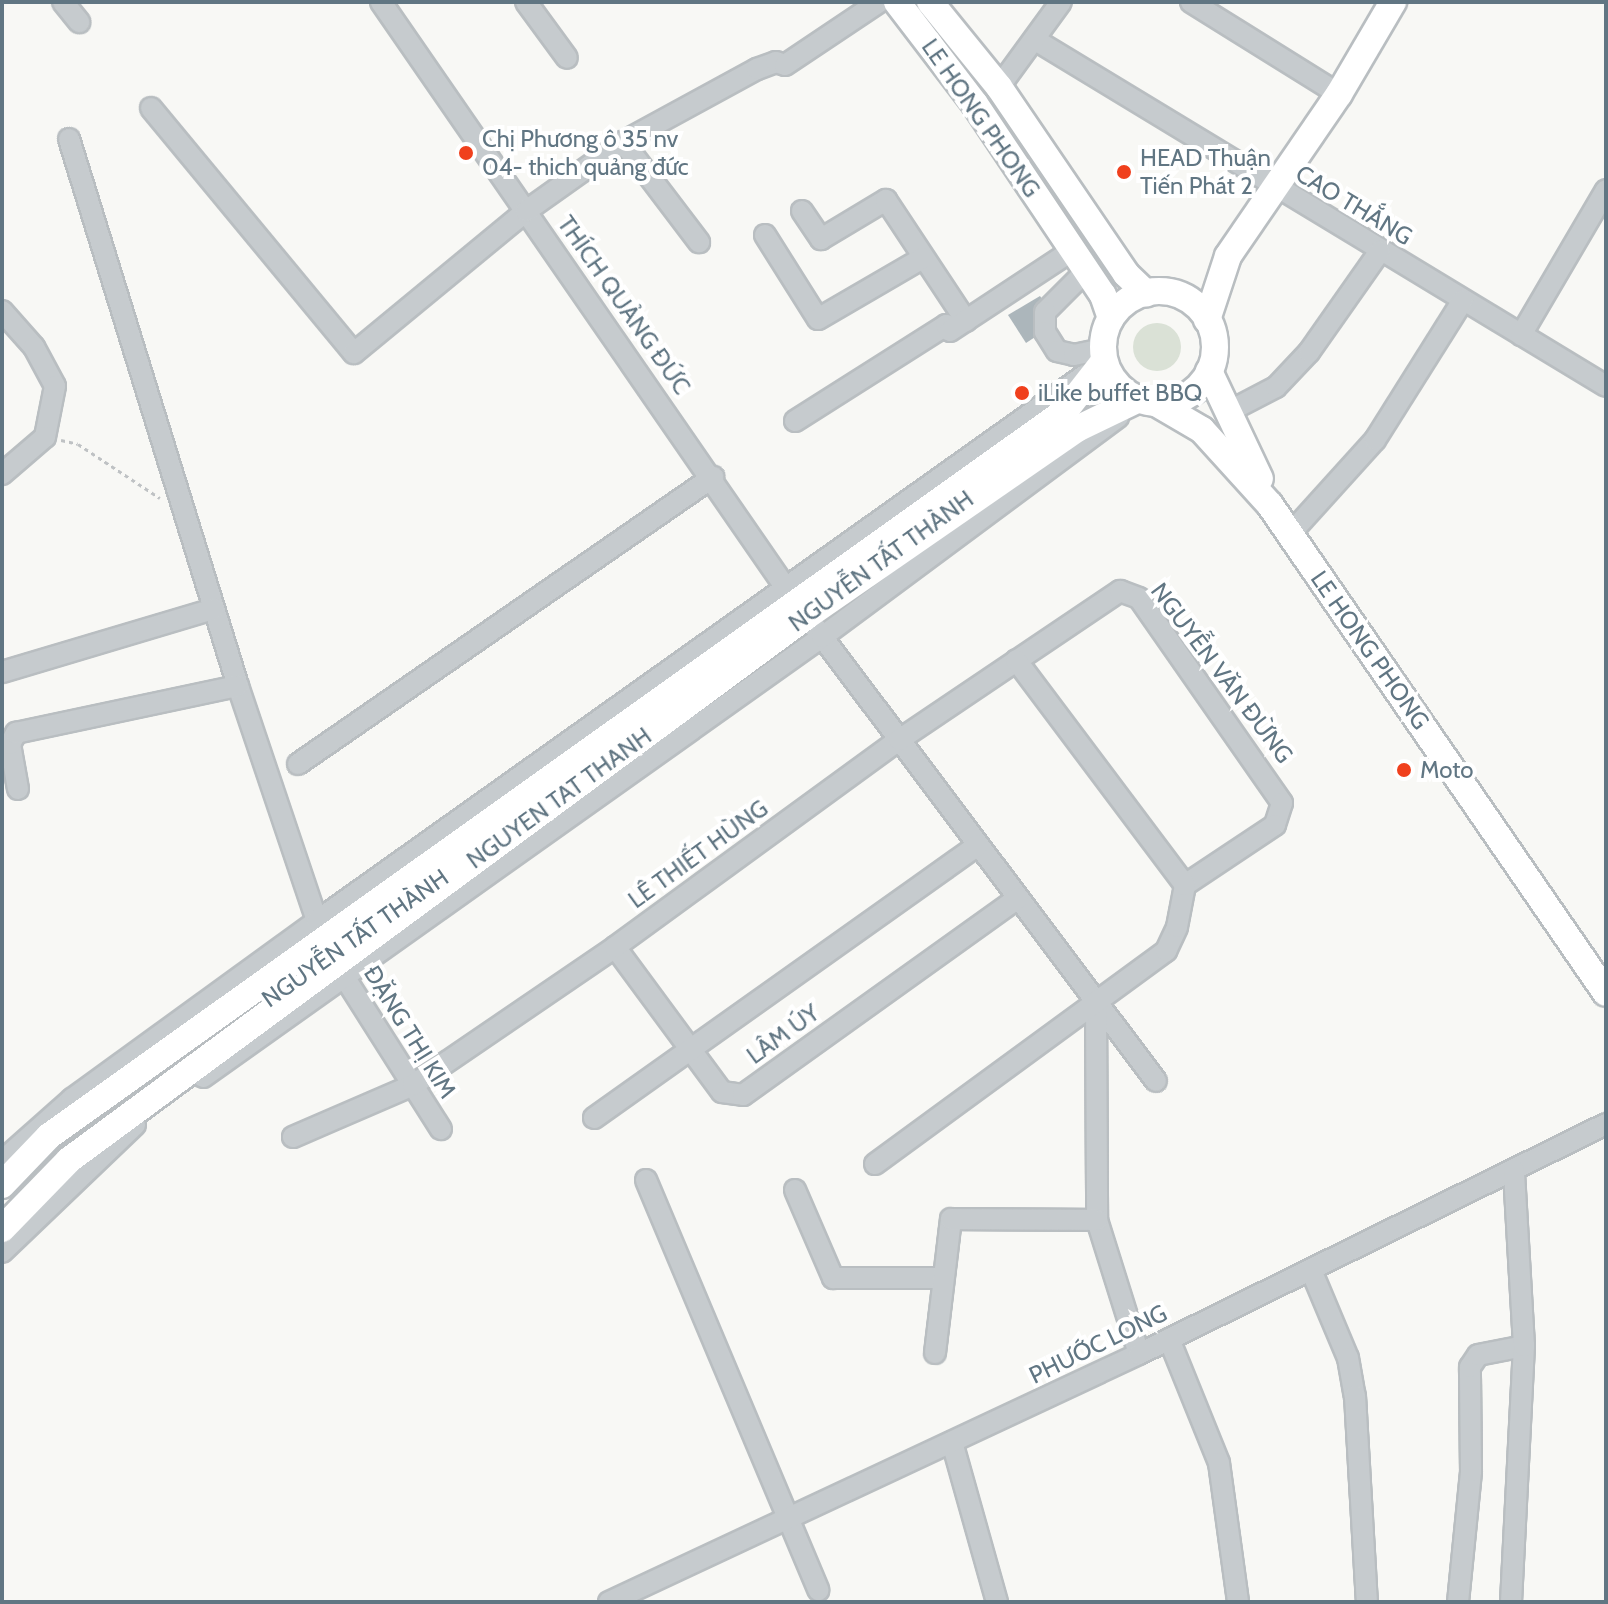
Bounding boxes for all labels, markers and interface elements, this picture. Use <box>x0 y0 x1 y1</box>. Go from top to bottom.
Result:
street label: LE HONG PHONG <box>916 33 1046 203</box>
place label: Chị Phương ô 35 nv 04- thich quảng đức <box>482 125 689 181</box>
marker: Chị Phương ô 35 nv 04- thich quảng đức <box>457 144 475 162</box>
place label: HEAD Thuận Tiến Phát 2 <box>1140 144 1271 200</box>
street label: CAO THẮNG <box>1291 159 1417 251</box>
marker: HEAD Thuận Tiến Phát 2 <box>1115 163 1133 181</box>
street label: THÍCH QUẢNG ĐỨC <box>552 210 696 400</box>
place label: iLike buffet BBQ <box>1038 379 1202 407</box>
marker: iLike buffet BBQ <box>1013 384 1031 402</box>
street label: NGUYỄN TẤT THÀNH <box>783 484 979 638</box>
street label: LE HONG PHONG <box>1305 565 1435 735</box>
street label: NGUYỄN VĂN ĐỪNG <box>1145 577 1299 769</box>
street label: NGUYEN TAT THANH <box>461 721 657 875</box>
place label: Moto <box>1420 756 1473 784</box>
marker: Moto <box>1395 761 1413 779</box>
street label: LÊ THIẾT HÙNG <box>623 794 773 914</box>
street label: NGUYỄN TẤT THÀNH <box>256 863 454 1013</box>
street label: ĐẶNG THỊ KIM <box>358 960 462 1104</box>
street label: LÂM ÚY <box>741 998 825 1070</box>
street label: PHƯỚC LONG <box>1024 1298 1172 1390</box>

